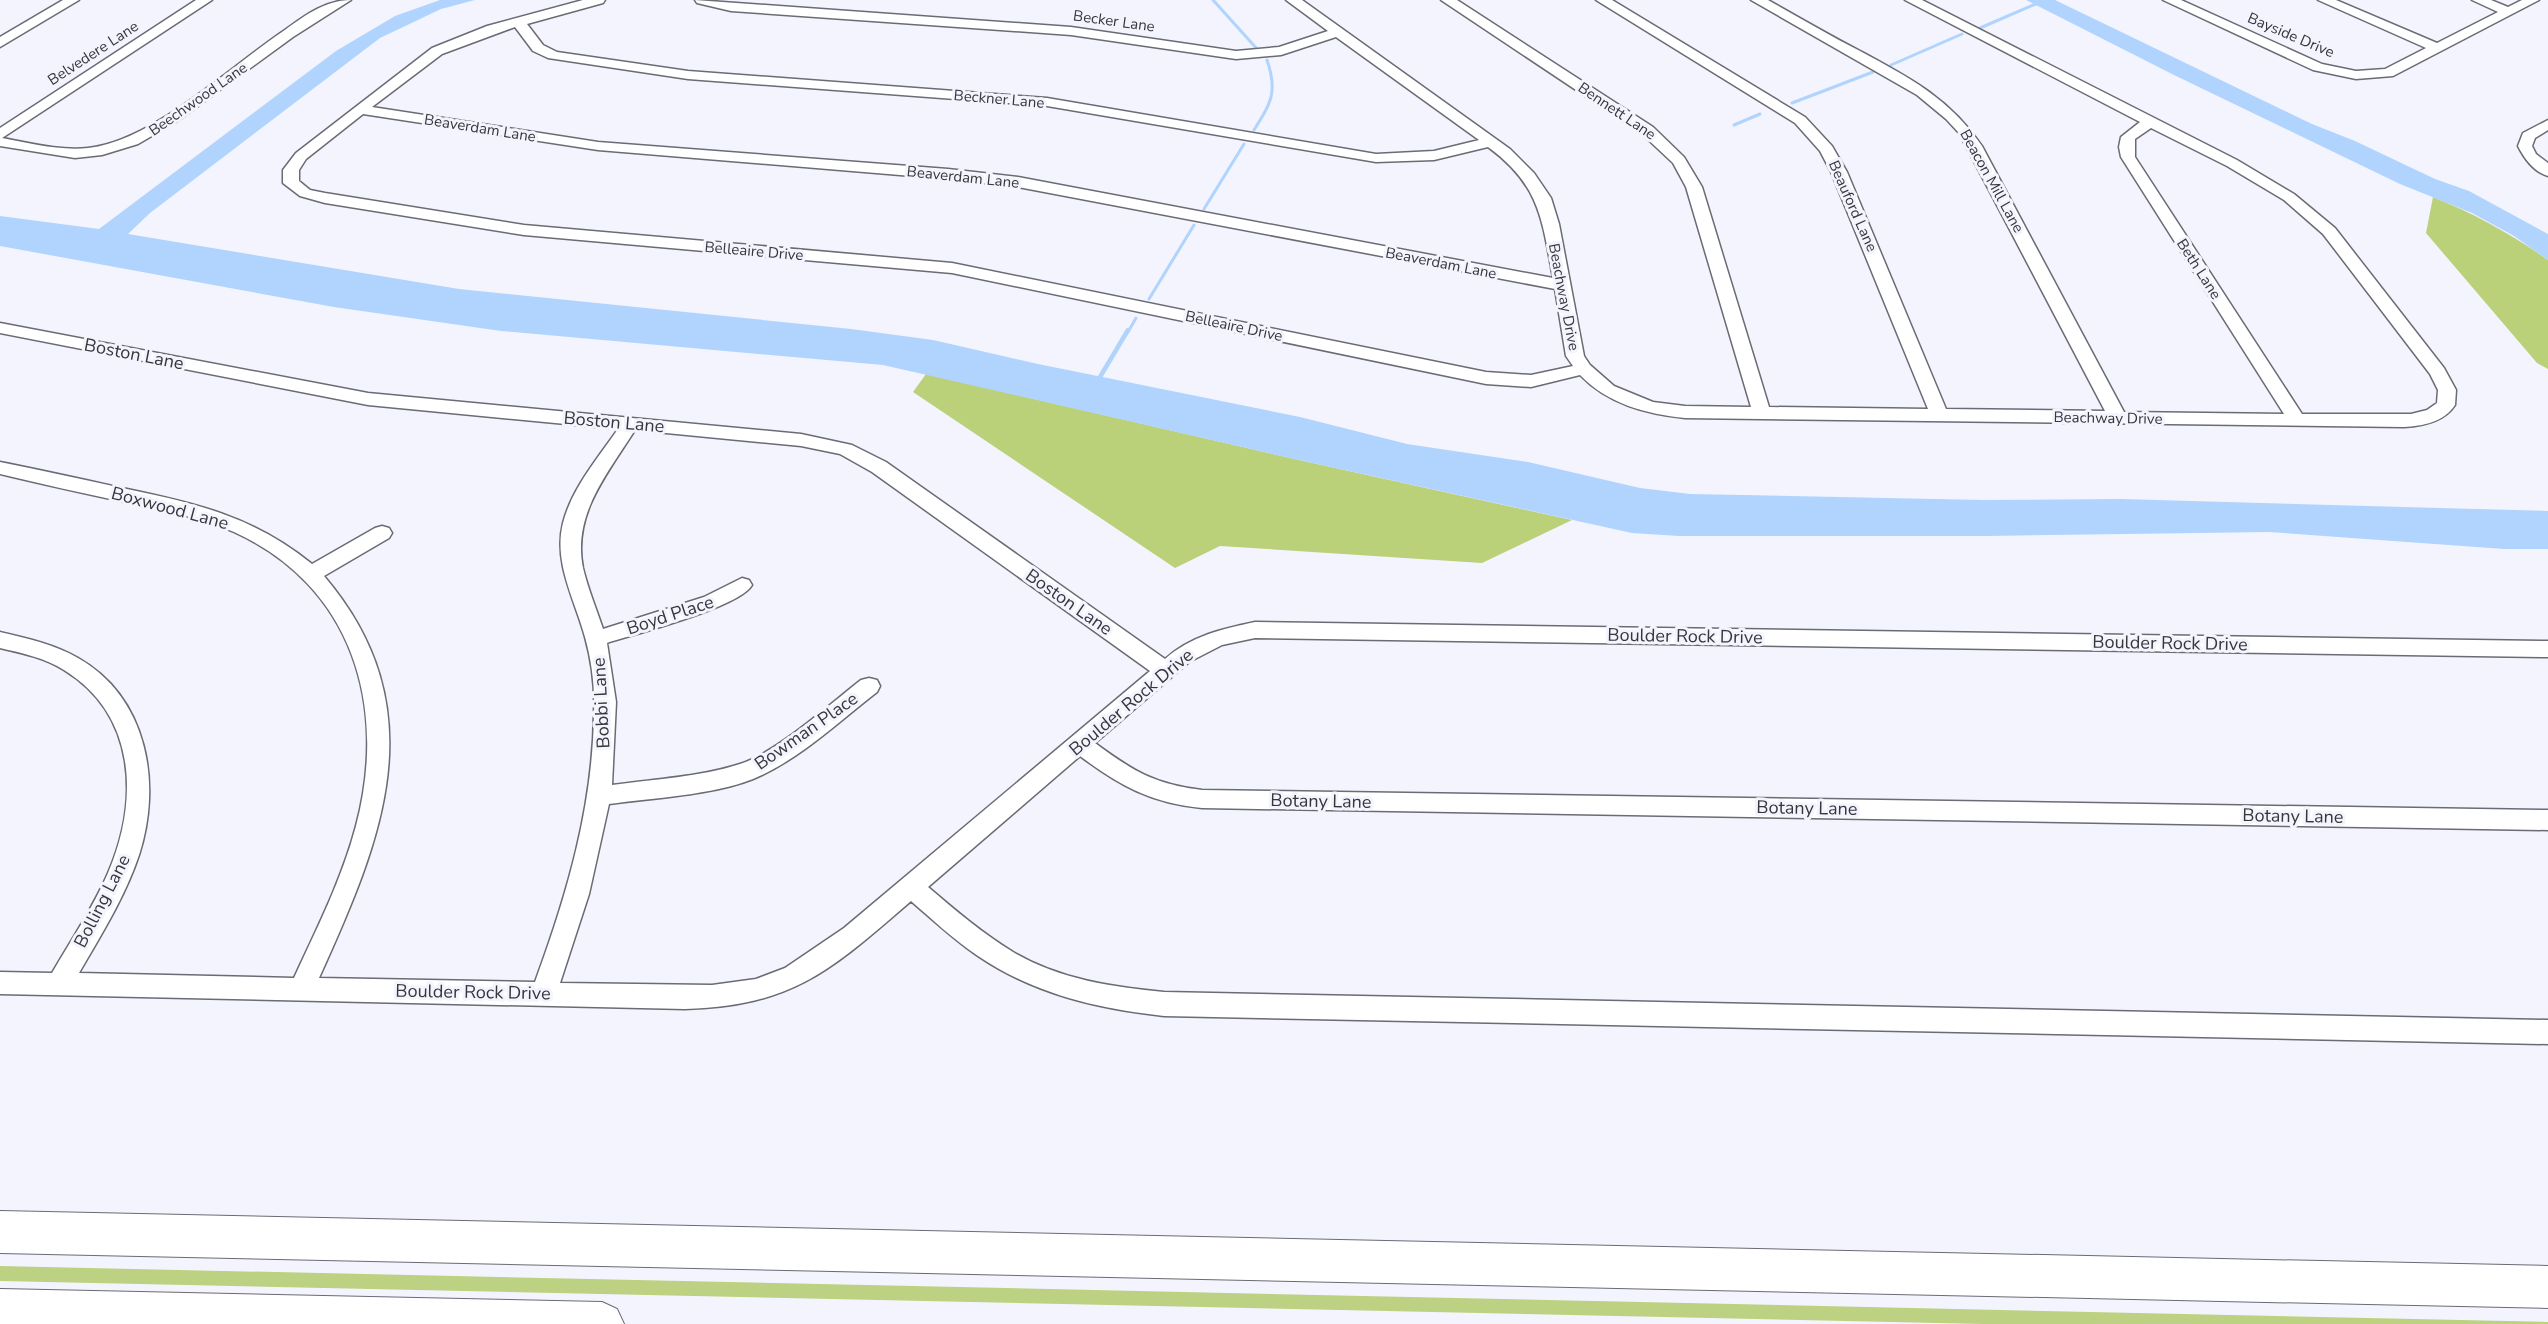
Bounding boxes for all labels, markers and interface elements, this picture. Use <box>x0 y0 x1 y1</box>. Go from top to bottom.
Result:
street label: Becker Lane <box>1072 5 1156 37</box>
street label: Bayside Drive <box>2245 8 2337 62</box>
street label: Belvedere Lane <box>44 16 142 90</box>
street label: Beechwood Lane <box>145 58 251 140</box>
street label: Bennett Lane <box>1574 78 1660 144</box>
street label: Beckner Lane <box>953 85 1045 113</box>
street label: Beaverdam Lane <box>423 109 537 147</box>
street label: Beacon Mill Lane <box>1955 126 2029 236</box>
street label: Beauford Lane <box>1824 157 1882 255</box>
street label: Beaverdam Lane <box>906 161 1020 193</box>
street label: Beth Lane <box>2172 235 2226 303</box>
street label: Belleaire Drive <box>704 237 804 265</box>
street label: Beaverdam Lane <box>1384 242 1498 284</box>
street label: Beachway Drive <box>1544 242 1584 352</box>
street label: Belleaire Drive <box>1183 306 1285 346</box>
street label: Boston Lane <box>82 333 186 375</box>
street label: Boston Lane <box>563 406 665 438</box>
street label: Beachway Drive <box>2053 407 2163 429</box>
street label: Boxwood Lane <box>109 481 231 535</box>
street label: Boston Lane <box>1021 563 1117 641</box>
street label: Boyd Place <box>623 590 717 640</box>
street label: Boulder Rock Drive <box>1607 623 1763 649</box>
street label: Boulder Rock Drive <box>2092 630 2248 656</box>
street label: Boulder Rock Drive <box>1064 643 1198 761</box>
street label: Bobbi Lane <box>587 657 615 749</box>
street label: Bowman Place <box>750 686 862 776</box>
street label: Botany Lane <box>1270 788 1372 814</box>
street label: Botany Lane <box>1756 795 1858 821</box>
street label: Botany Lane <box>2242 803 2344 829</box>
street label: Bolling Lane <box>68 850 136 952</box>
street label: Boulder Rock Drive <box>395 979 551 1005</box>

